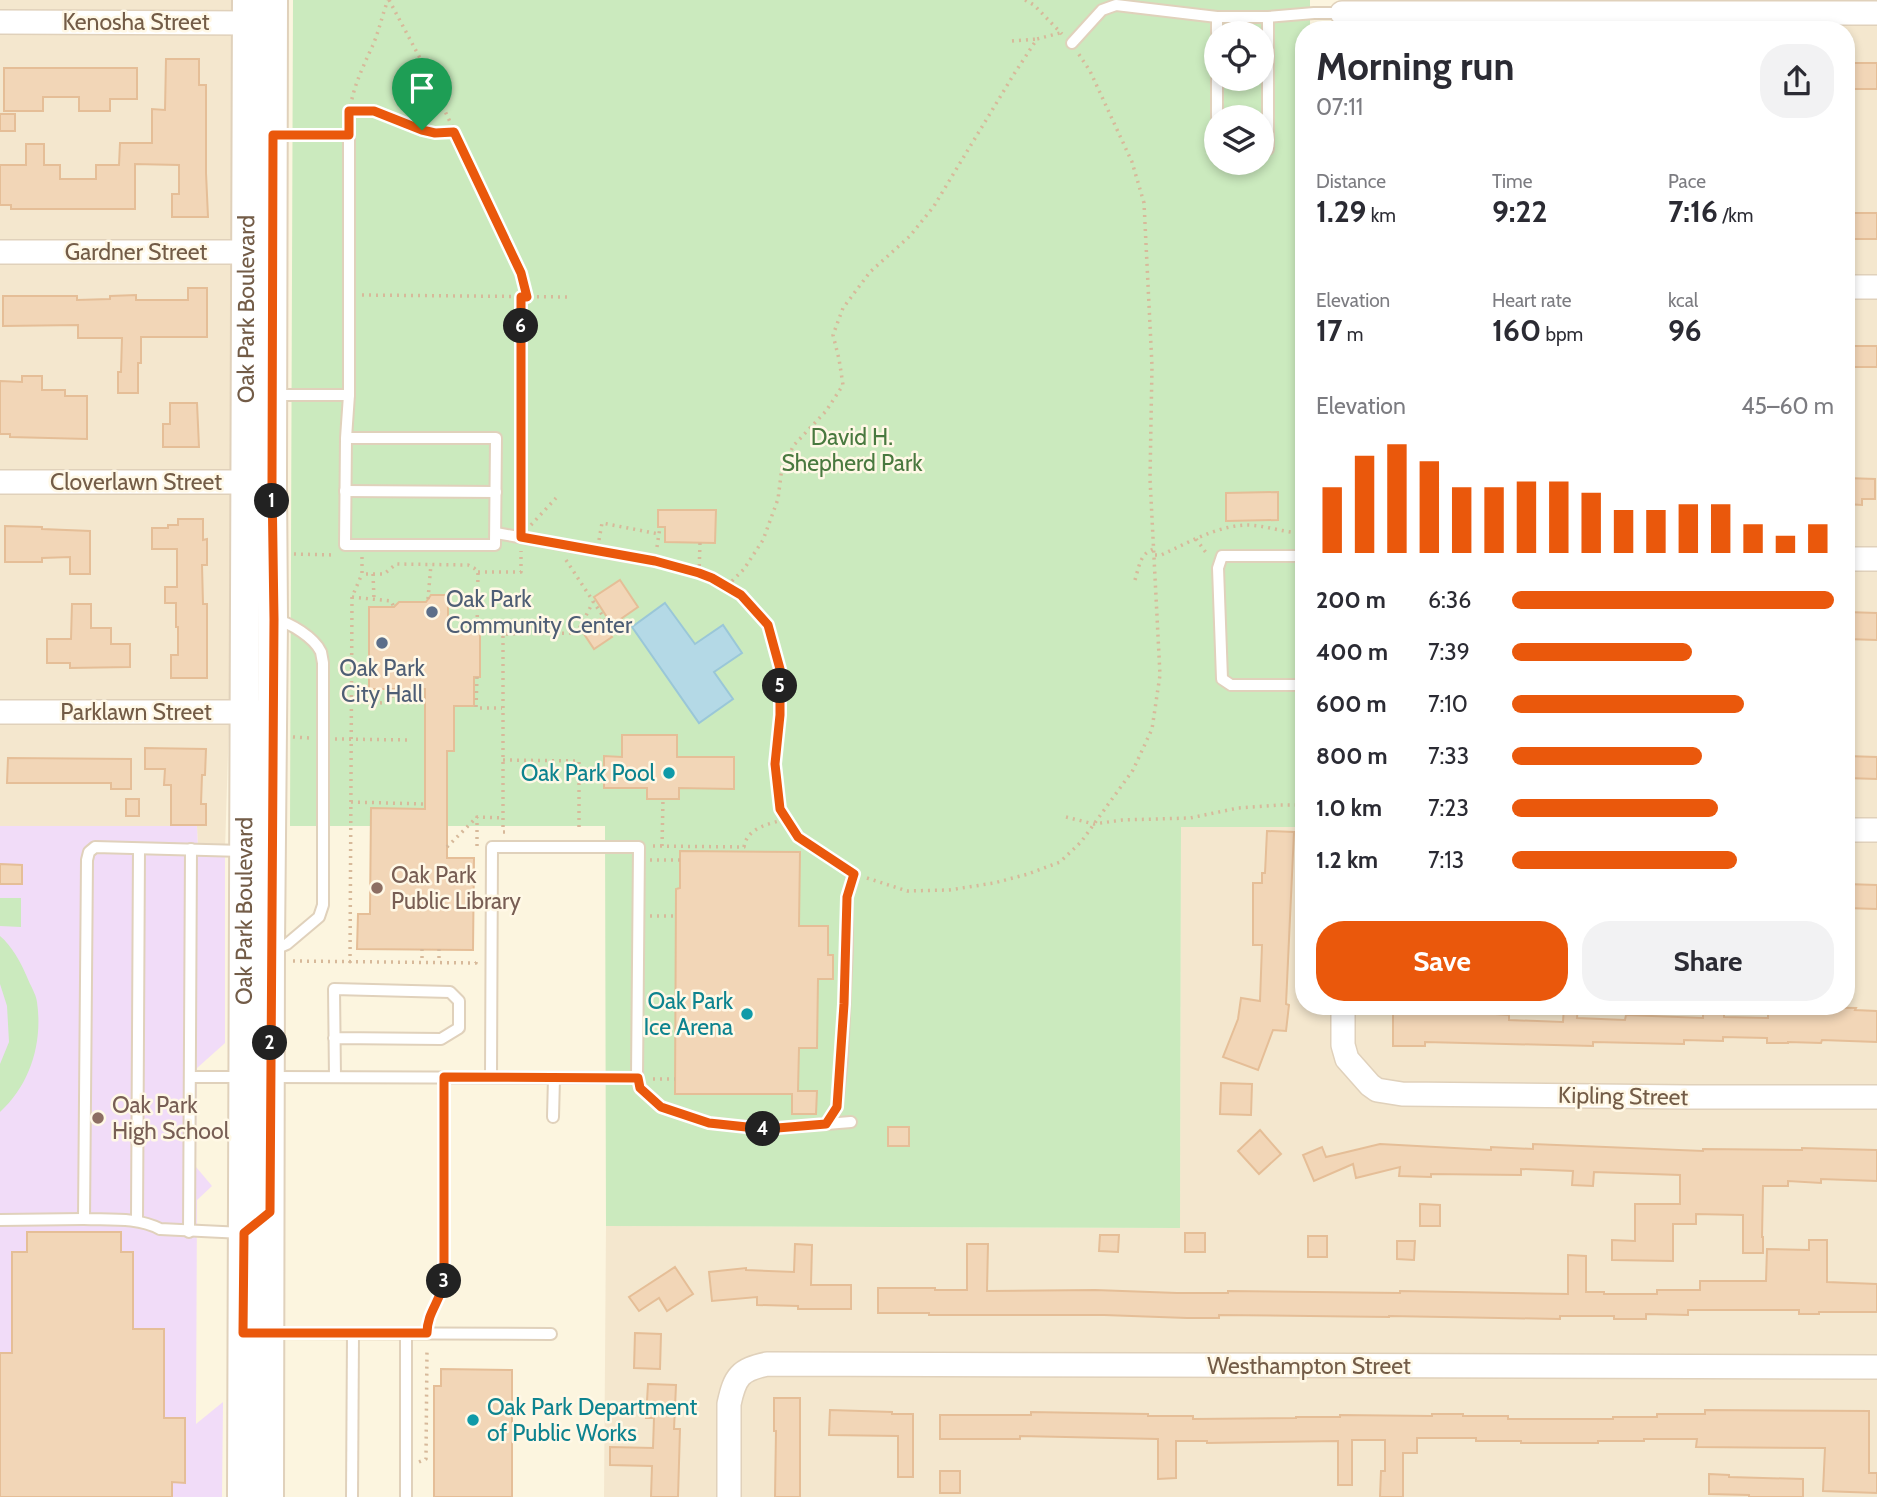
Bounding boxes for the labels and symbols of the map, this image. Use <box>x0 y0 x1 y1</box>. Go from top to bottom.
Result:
street label: Kenosha Street <box>63 8 210 36</box>
pin <box>392 58 452 130</box>
street label: Oak Park Boulevard <box>232 215 260 403</box>
street label: Gardner Street <box>65 238 207 266</box>
pin: 6 <box>504 308 538 344</box>
park label: David H. Shepherd Park <box>782 423 923 477</box>
street label: Cloverlawn Street <box>50 468 222 496</box>
pin: 1 <box>254 484 290 518</box>
place label: Oak Park Community Center <box>446 585 633 639</box>
marker: Oak Park Community Center <box>424 604 440 620</box>
marker: Oak Park City Hall <box>374 635 390 651</box>
place label: Oak Park City Hall <box>339 654 425 708</box>
pin: 5 <box>762 668 798 704</box>
street label: Parklawn Street <box>60 698 212 726</box>
place label: Oak Park Pool <box>521 759 656 787</box>
marker: Oak Park Pool <box>661 765 677 781</box>
street label: Oak Park Boulevard <box>230 817 258 1005</box>
place label: Oak Park Public Library <box>391 861 521 915</box>
marker: Oak Park Public Library <box>369 880 385 896</box>
place label: Oak Park Ice Arena <box>643 987 734 1041</box>
marker: Oak Park Ice Arena <box>739 1006 755 1022</box>
pin: 2 <box>252 1026 288 1060</box>
street label: Kipling Street <box>1558 1081 1689 1111</box>
place label: Oak Park High School <box>112 1091 230 1145</box>
marker: Oak Park High School <box>90 1110 106 1126</box>
pin: 4 <box>746 1112 780 1146</box>
pin: 3 <box>426 1264 462 1298</box>
street label: Westhampton Street <box>1207 1352 1411 1380</box>
place label: Oak Park Department of Public Works <box>487 1393 697 1447</box>
marker: Oak Park Department of Public Works <box>465 1412 481 1428</box>

